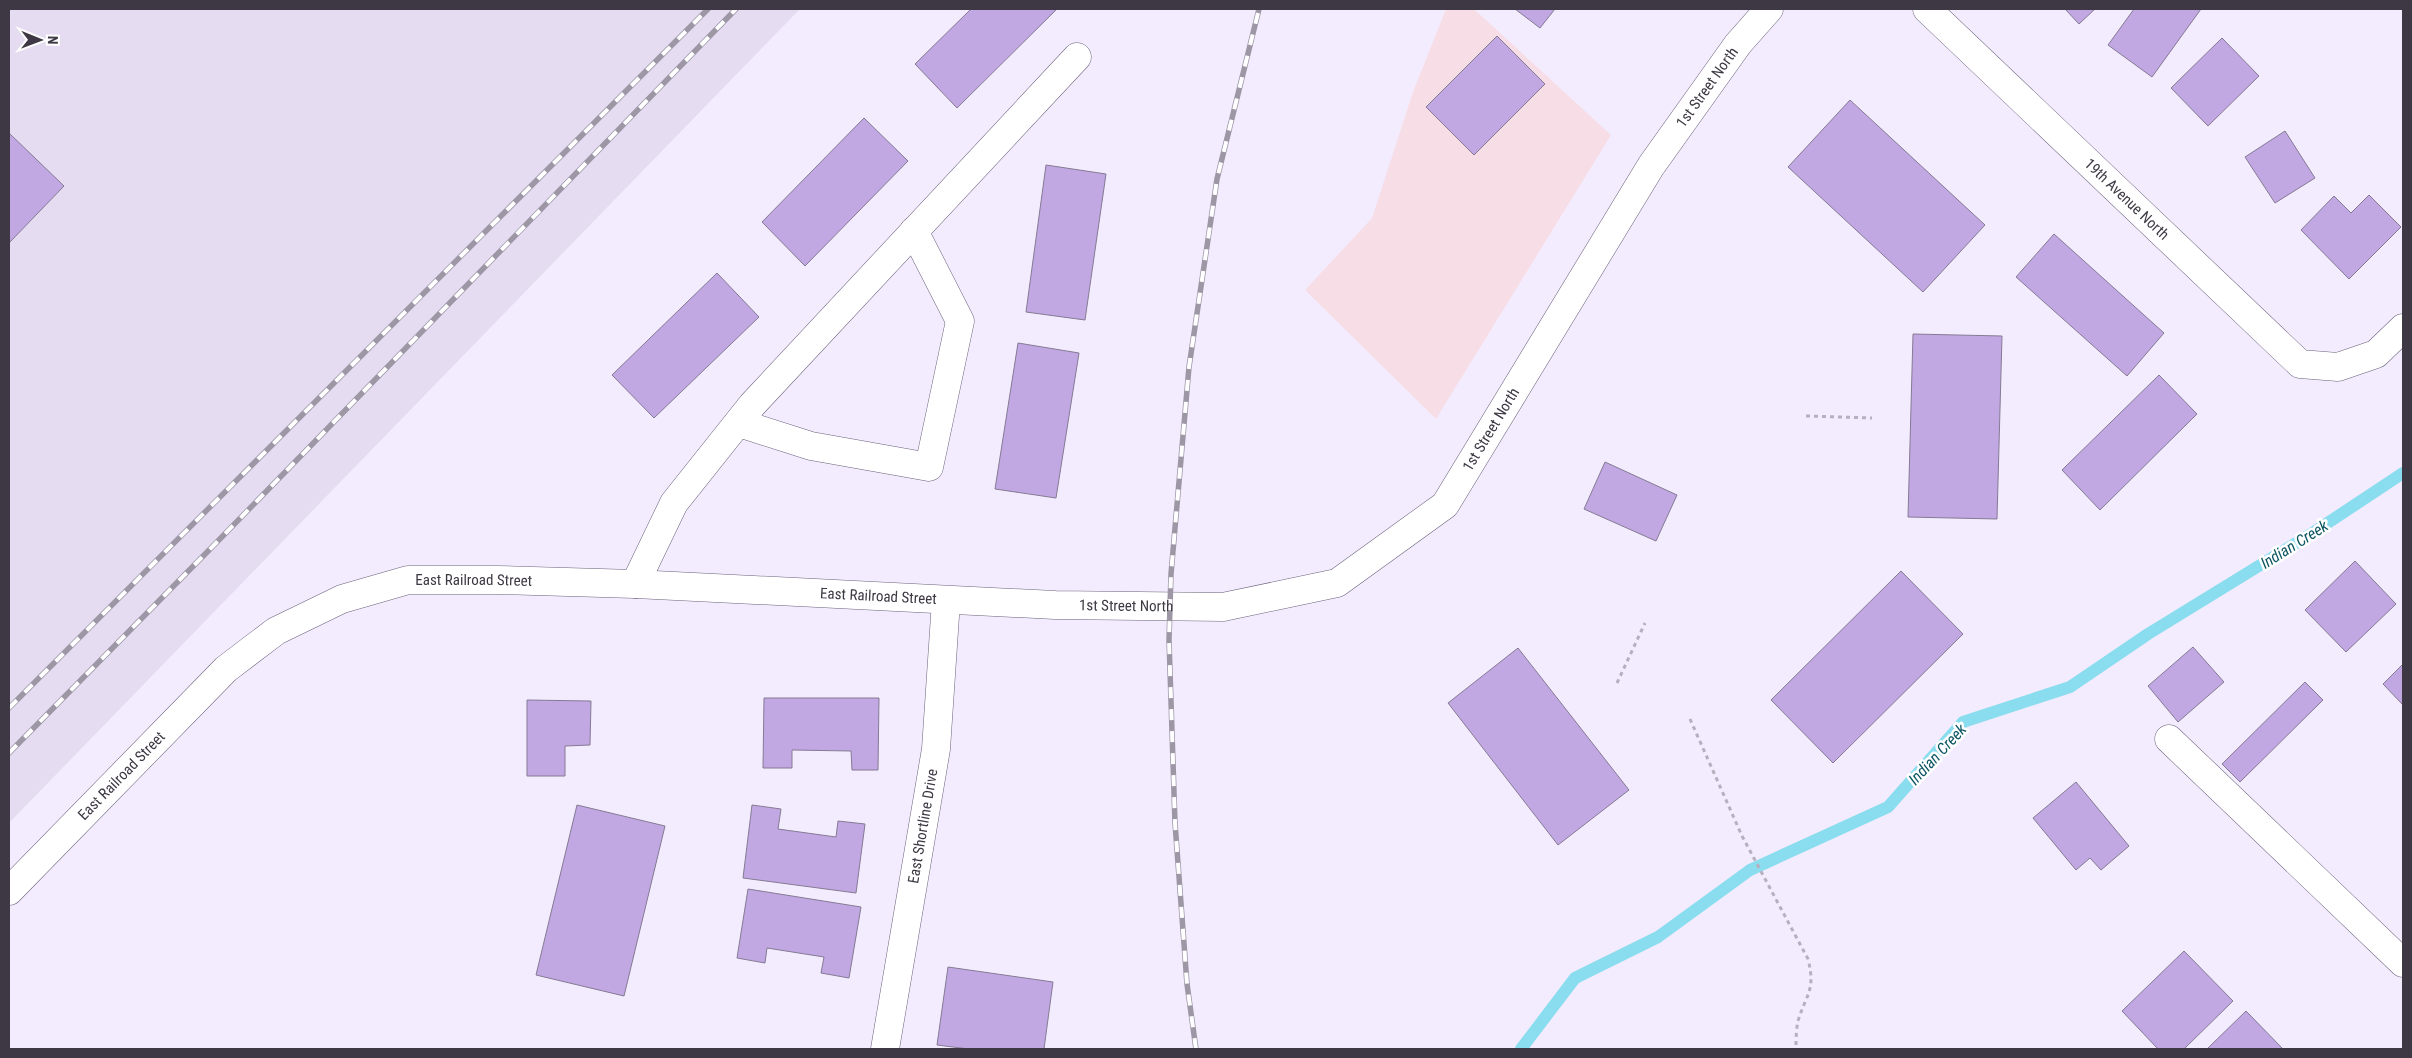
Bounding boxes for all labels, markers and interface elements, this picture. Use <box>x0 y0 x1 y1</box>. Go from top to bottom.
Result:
north arrow <box>15 15 65 65</box>
text: N <box>45 36 61 45</box>
street label: 1st Street North <box>1672 44 1742 131</box>
street label: 19th Avenue North <box>2081 155 2173 244</box>
street label: 1st Street North <box>1459 384 1523 474</box>
water label: Indian Creek <box>2257 516 2332 573</box>
street label: East Railroad Street <box>415 571 532 590</box>
street label: East Railroad Street <box>820 584 937 608</box>
street label: 1st Street North <box>1079 596 1173 615</box>
water label: Indian Creek <box>1904 719 1971 789</box>
street label: East Railroad Street <box>74 728 169 824</box>
street label: East Shortline Drive <box>904 768 941 885</box>

